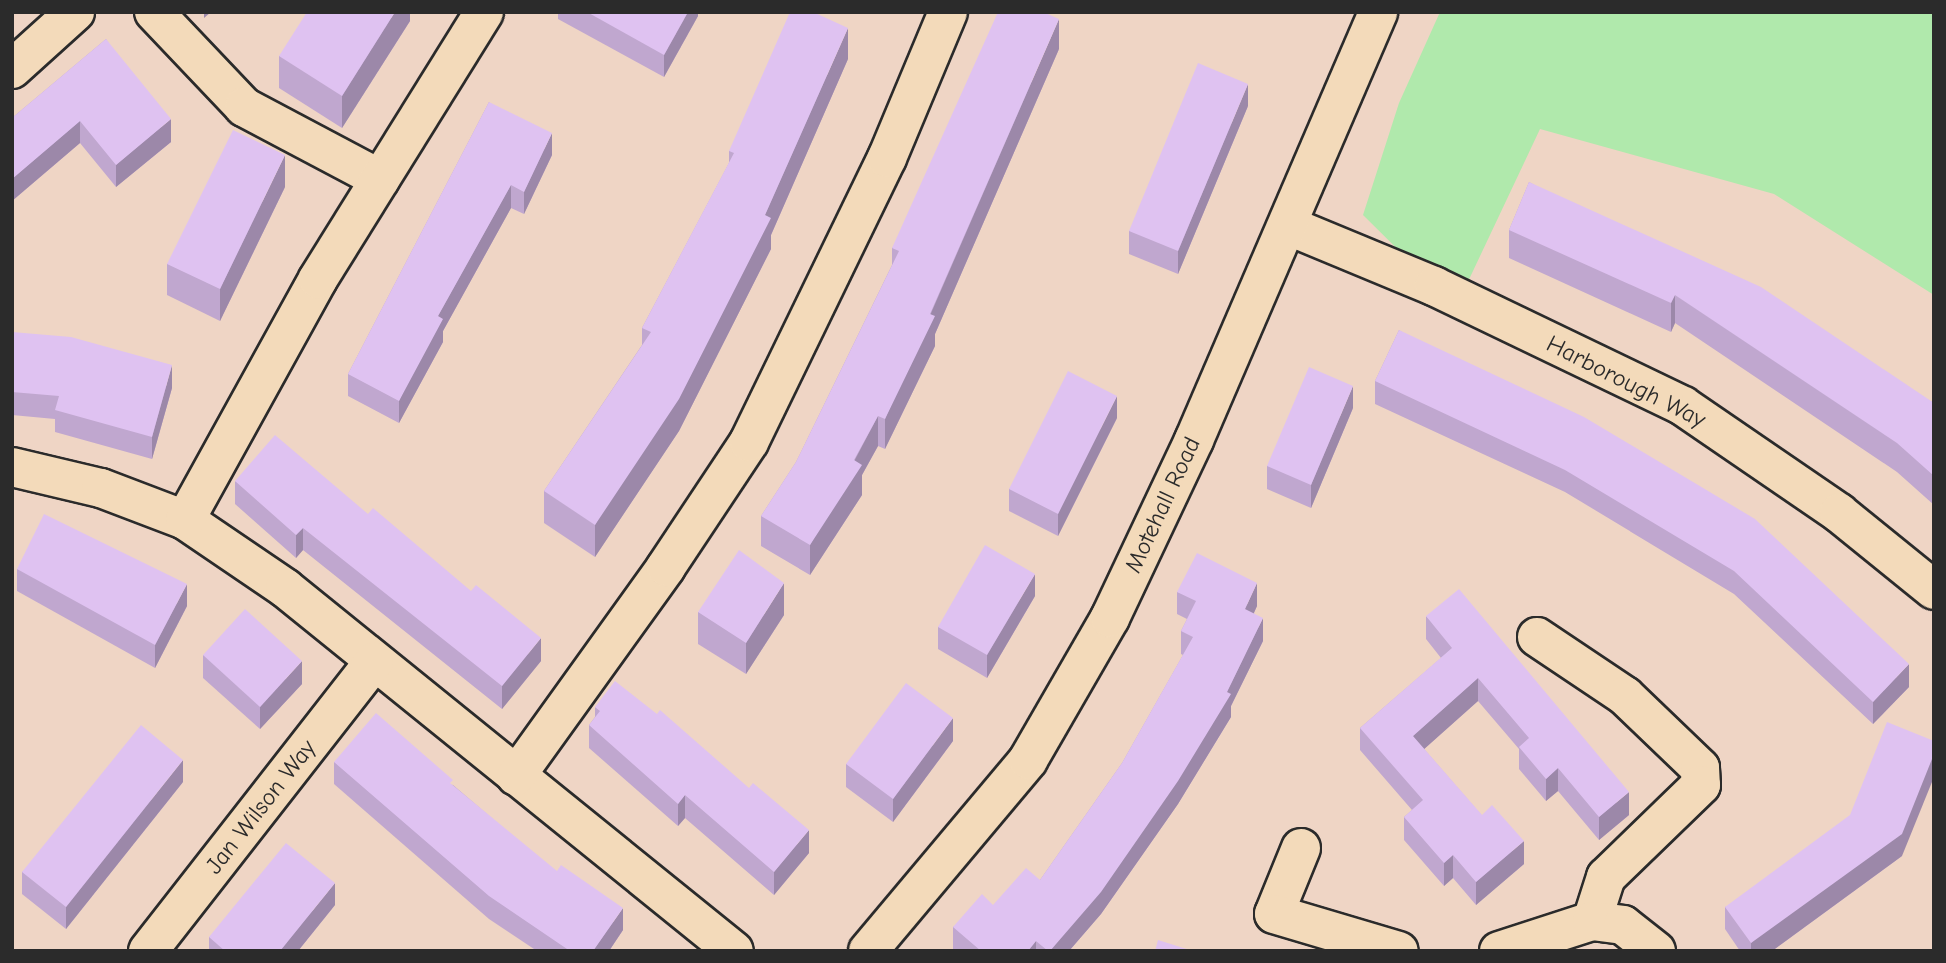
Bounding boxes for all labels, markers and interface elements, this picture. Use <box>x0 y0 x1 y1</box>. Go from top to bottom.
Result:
street label: Harborough Way <box>1542 329 1710 435</box>
street label: Motehall Road <box>1119 433 1207 577</box>
street label: Jan Wilson Way <box>200 734 322 880</box>

